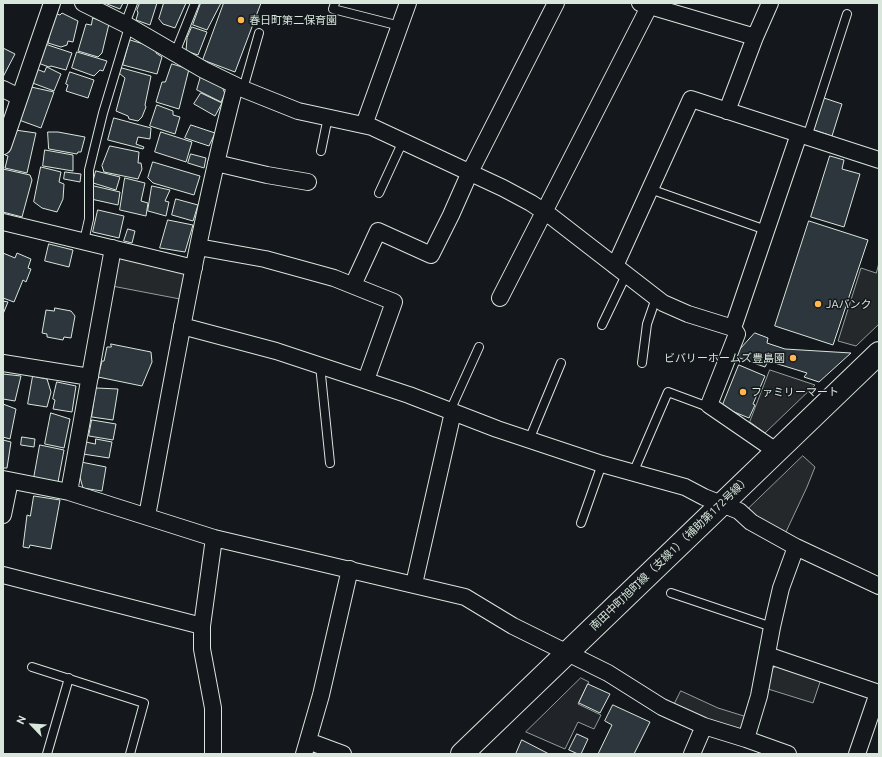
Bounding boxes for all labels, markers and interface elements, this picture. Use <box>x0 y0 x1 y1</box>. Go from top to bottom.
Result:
place label: 春日町第二保育園 <box>249 13 337 27</box>
marker: 春日町第二保育園 <box>236 15 246 25</box>
place label: JAバンク <box>826 297 872 311</box>
marker: JAバンク <box>813 299 823 309</box>
place label: ビバリーホームズ豊島園 <box>664 351 785 365</box>
marker: ビバリーホームズ豊島園 <box>788 353 798 363</box>
place label: ファミリーマート <box>751 385 839 399</box>
marker: ファミリーマート <box>738 387 748 397</box>
street label: 南田中町旭町線（支線1）（補助第172号線） <box>587 473 753 633</box>
north arrow <box>12 705 52 745</box>
text: N <box>14 714 28 726</box>

